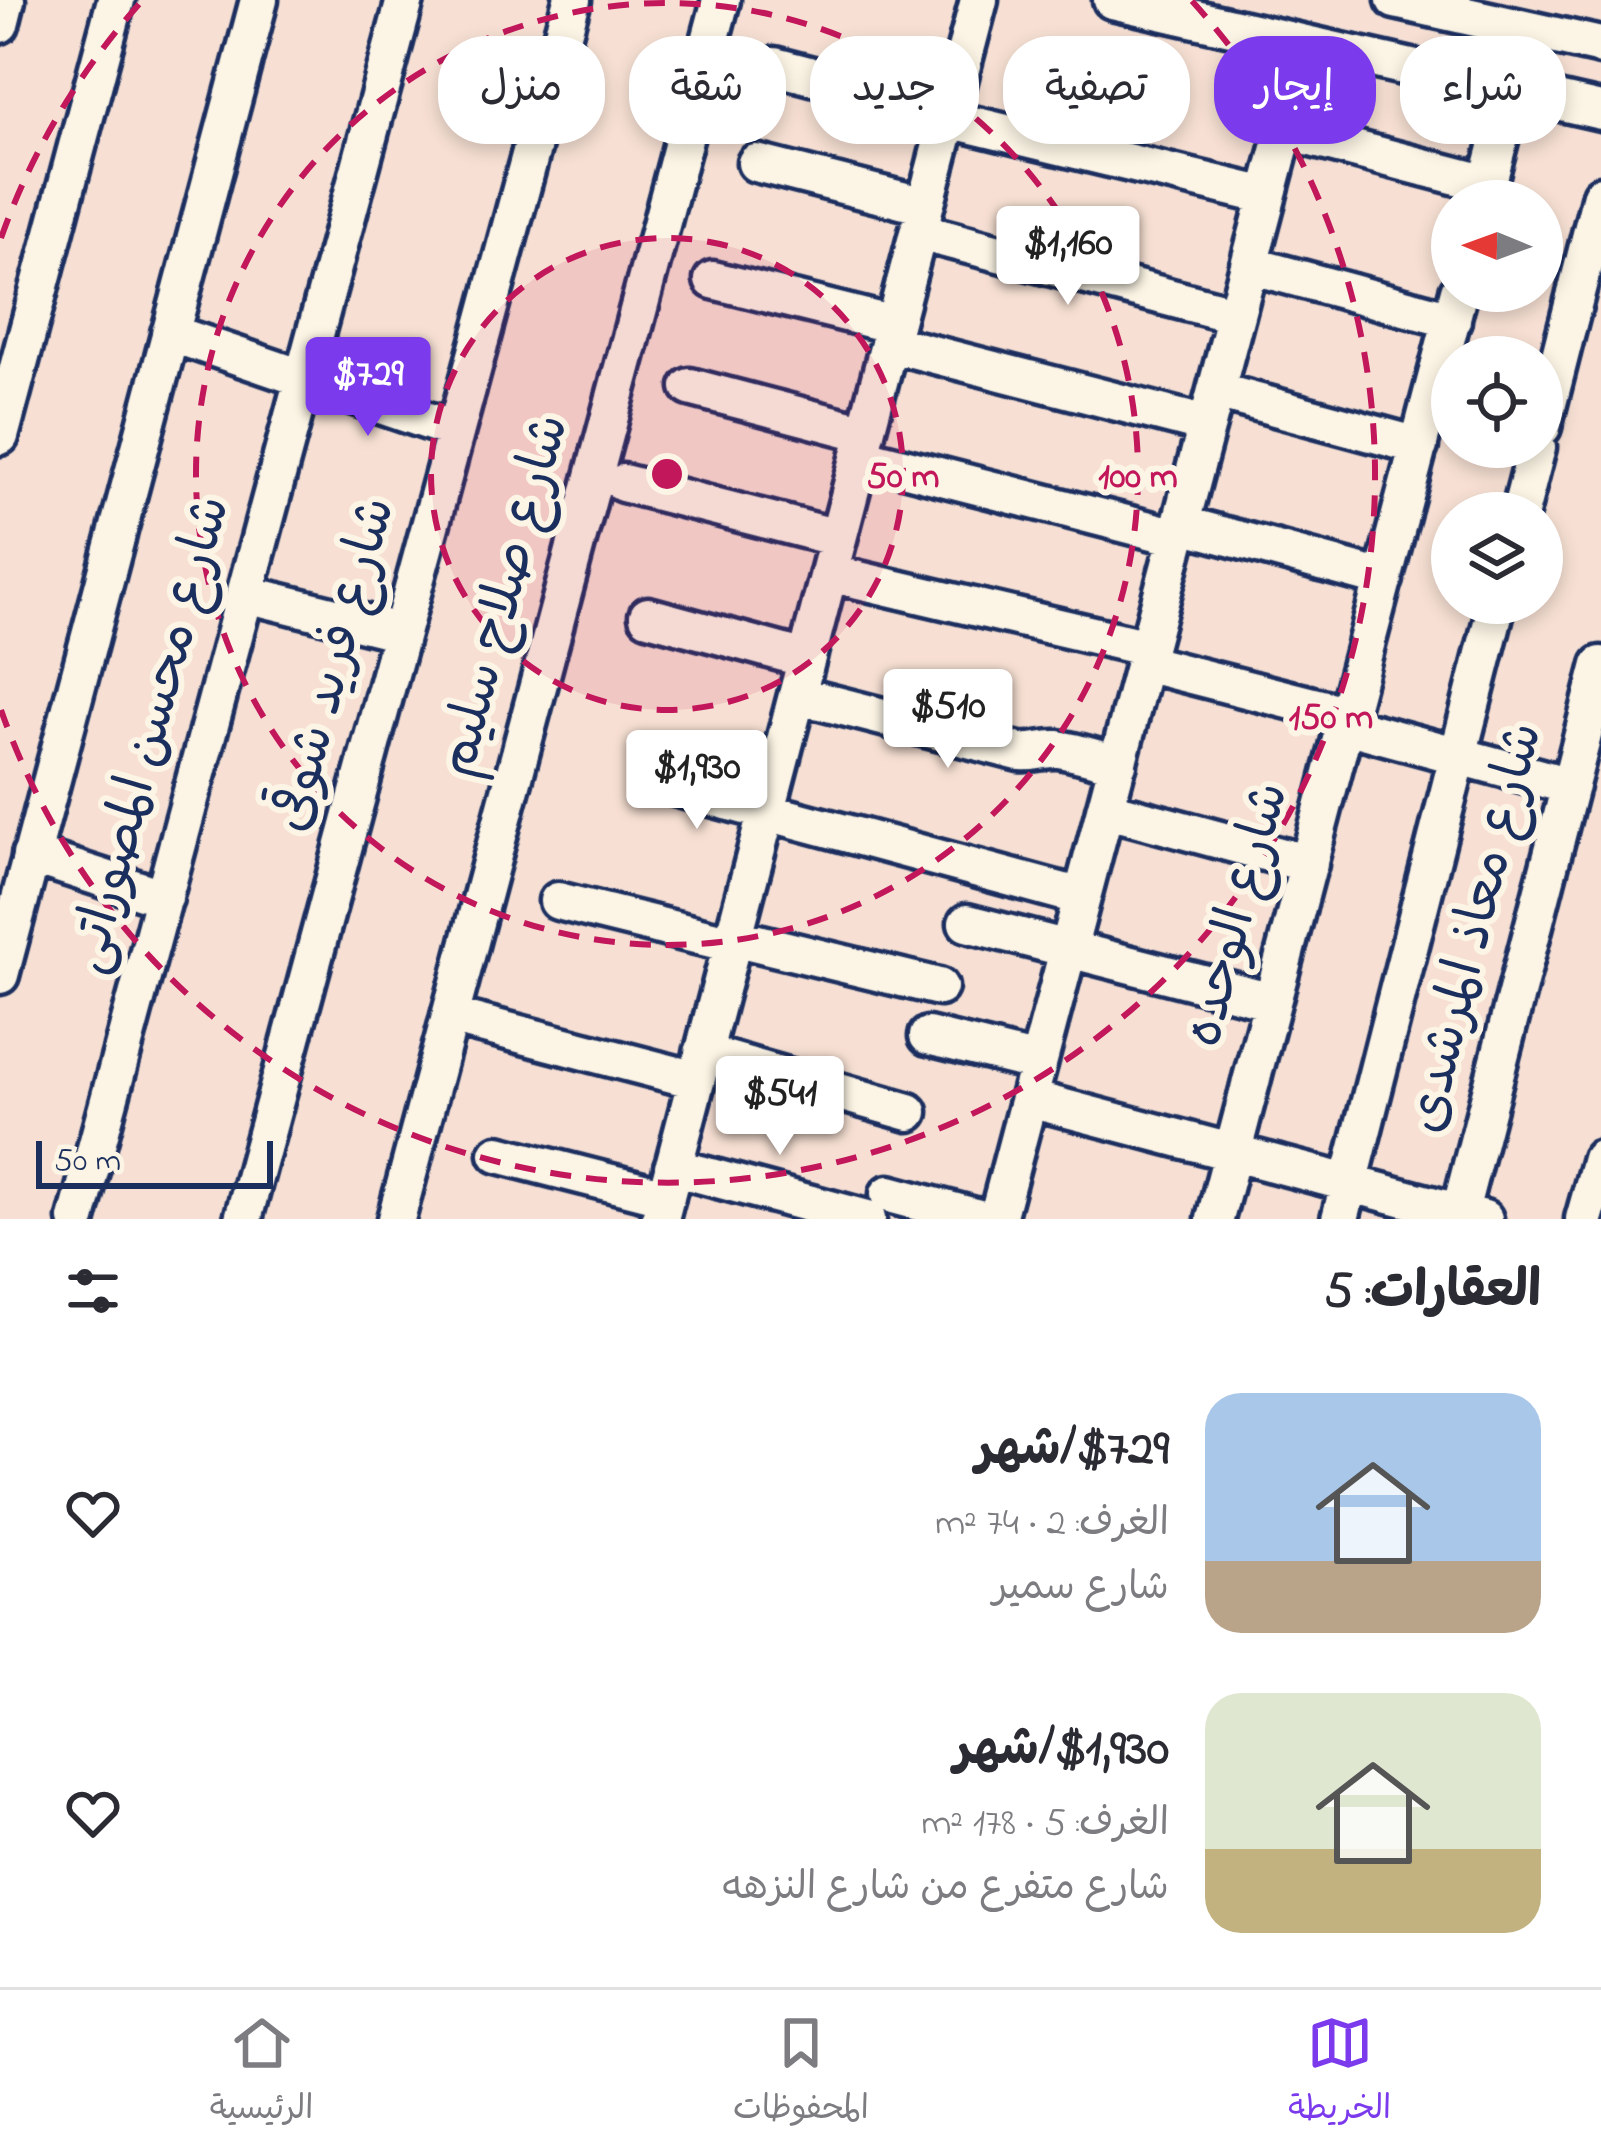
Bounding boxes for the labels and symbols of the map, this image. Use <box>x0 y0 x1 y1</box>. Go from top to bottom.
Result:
north arrow <box>1431 180 1563 312</box>
pin: $1,160 <box>970 206 1166 308</box>
pin: $729 <box>297 337 439 439</box>
street label: شارع صلاح سليم <box>420 406 592 786</box>
text: 50 m <box>866 452 940 505</box>
text: 100 m <box>1098 452 1178 505</box>
centre of rings <box>646 453 688 495</box>
street label: شارع محسن المصوراتى <box>51 487 253 983</box>
street label: شارع فريد شوقى <box>254 489 418 841</box>
pin: $510 <box>877 669 1019 771</box>
text: 150 m <box>1289 693 1373 746</box>
street label: شارع معاذ المرشدى <box>1388 715 1566 1141</box>
pin: $1,930 <box>599 730 795 832</box>
street label: شارع الوحده <box>1166 774 1312 1056</box>
pin: $541 <box>709 1056 851 1158</box>
scale bar <box>36 1135 273 1188</box>

